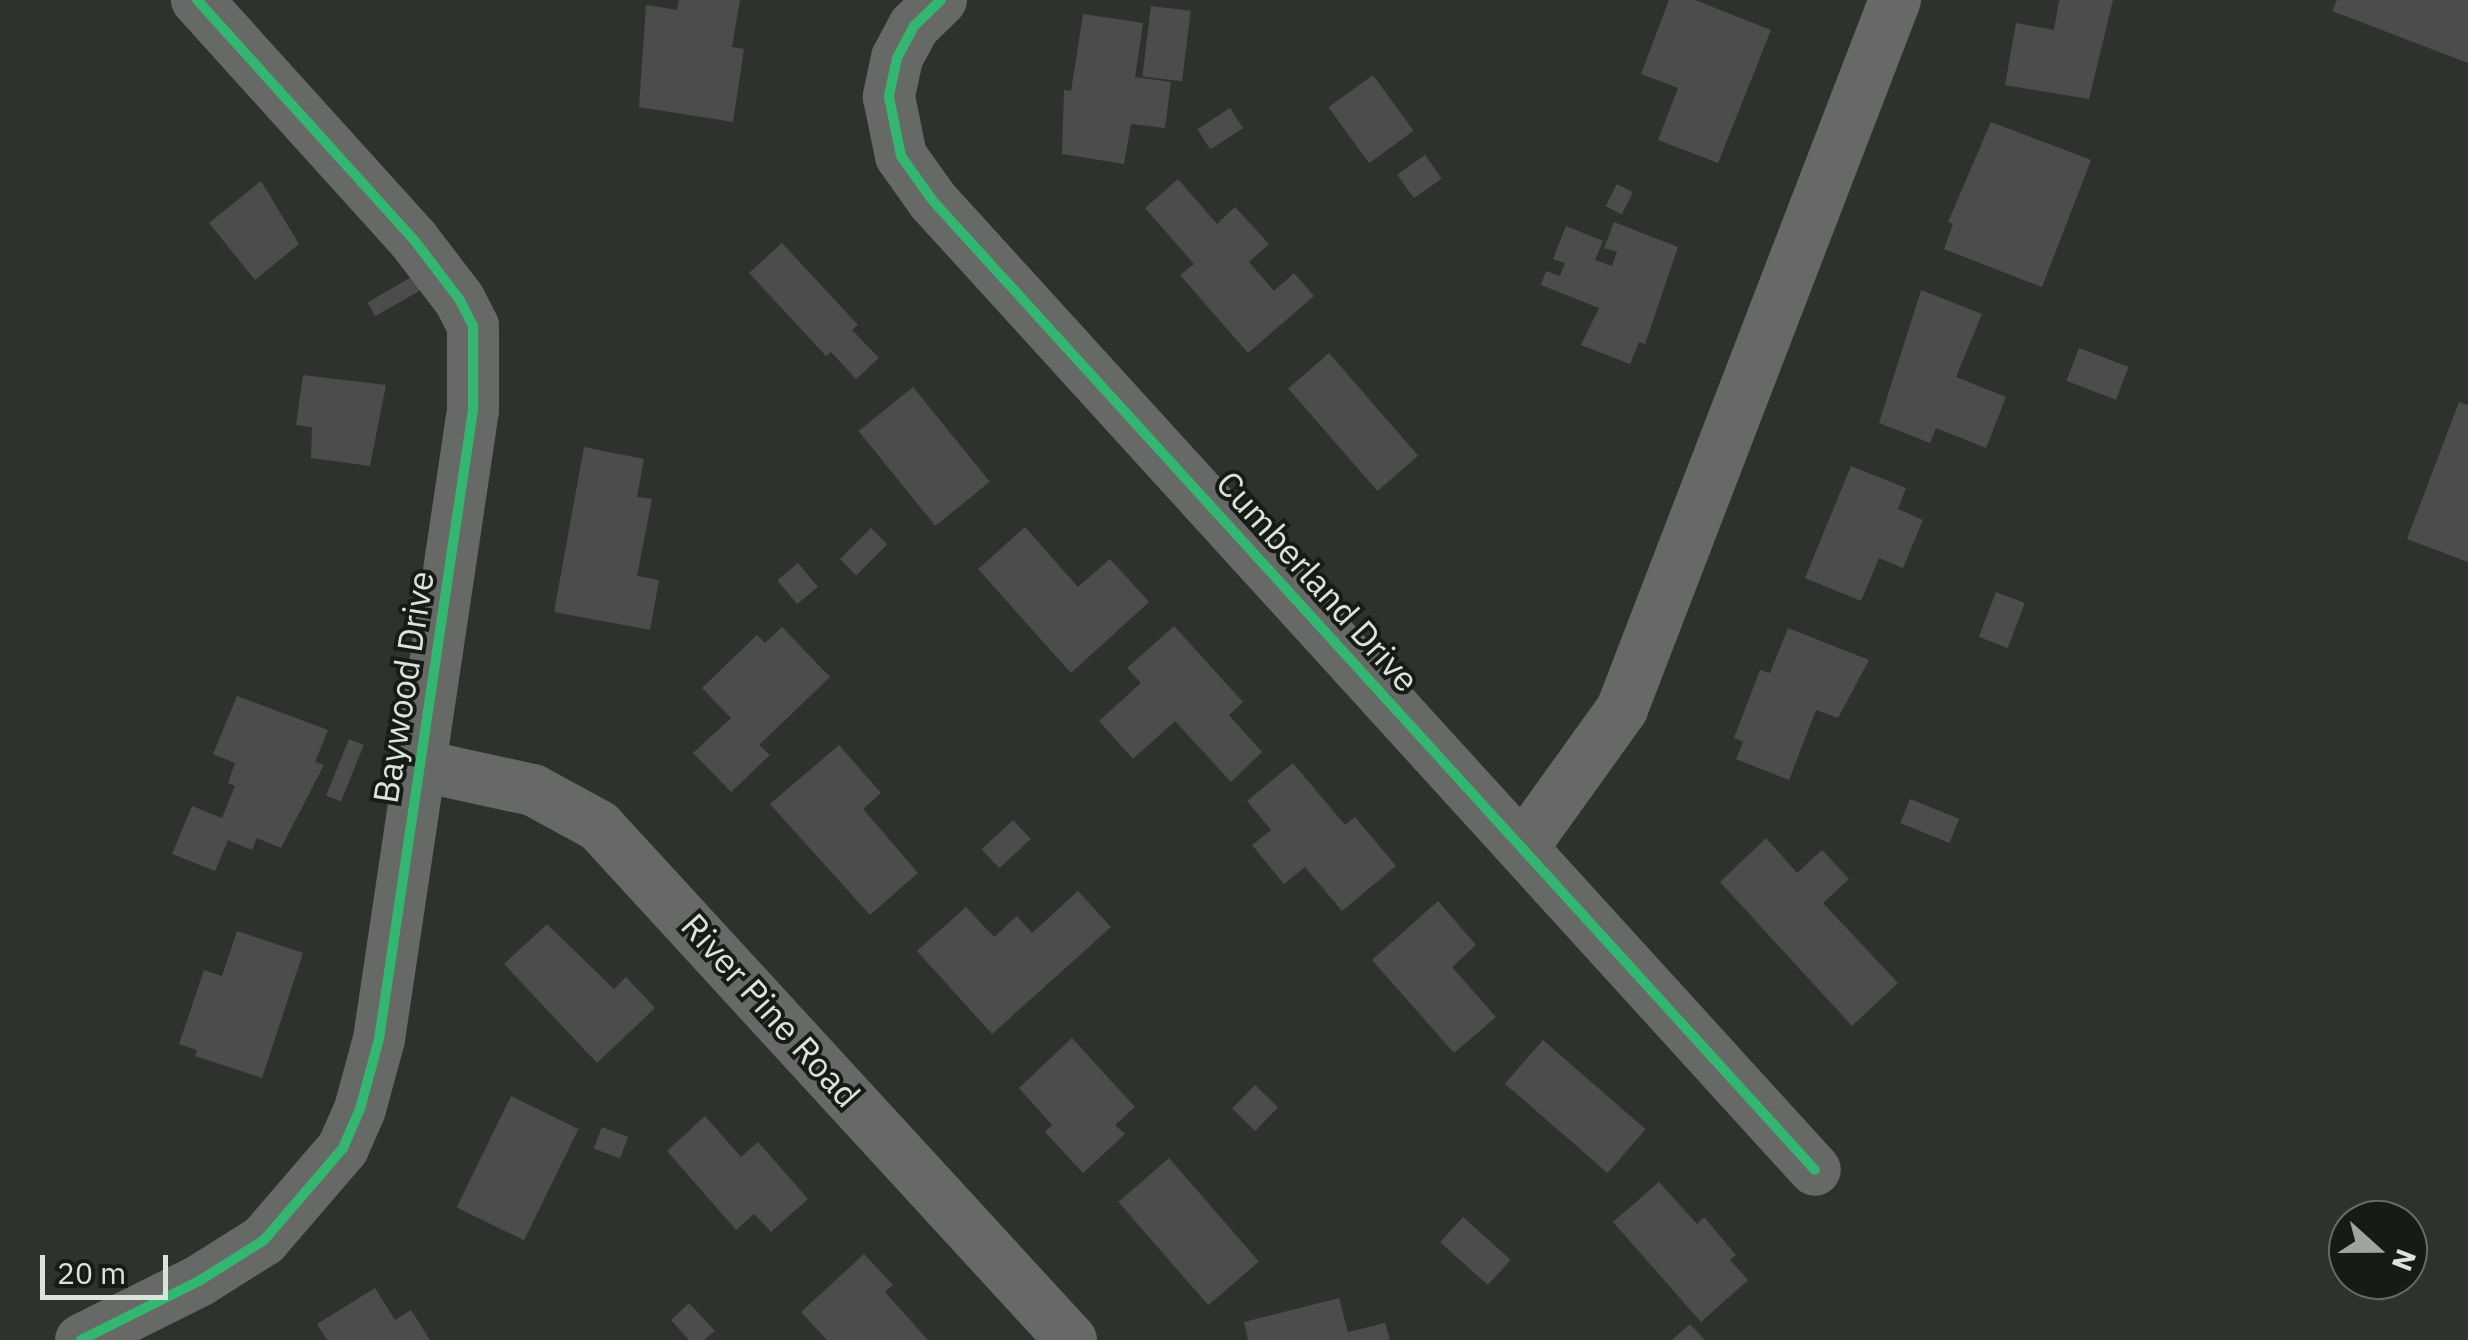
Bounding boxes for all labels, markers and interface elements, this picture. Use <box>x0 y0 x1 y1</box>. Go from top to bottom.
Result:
street label: Cumberland Drive <box>1208 462 1428 700</box>
street label: Baywood Drive <box>364 568 442 806</box>
street label: River Pine Road <box>673 904 869 1116</box>
north arrow <box>2328 1200 2428 1300</box>
scale bar <box>45 1235 172 1297</box>
text: N <box>2384 1244 2426 1276</box>
text: 20 m <box>57 1253 126 1292</box>

